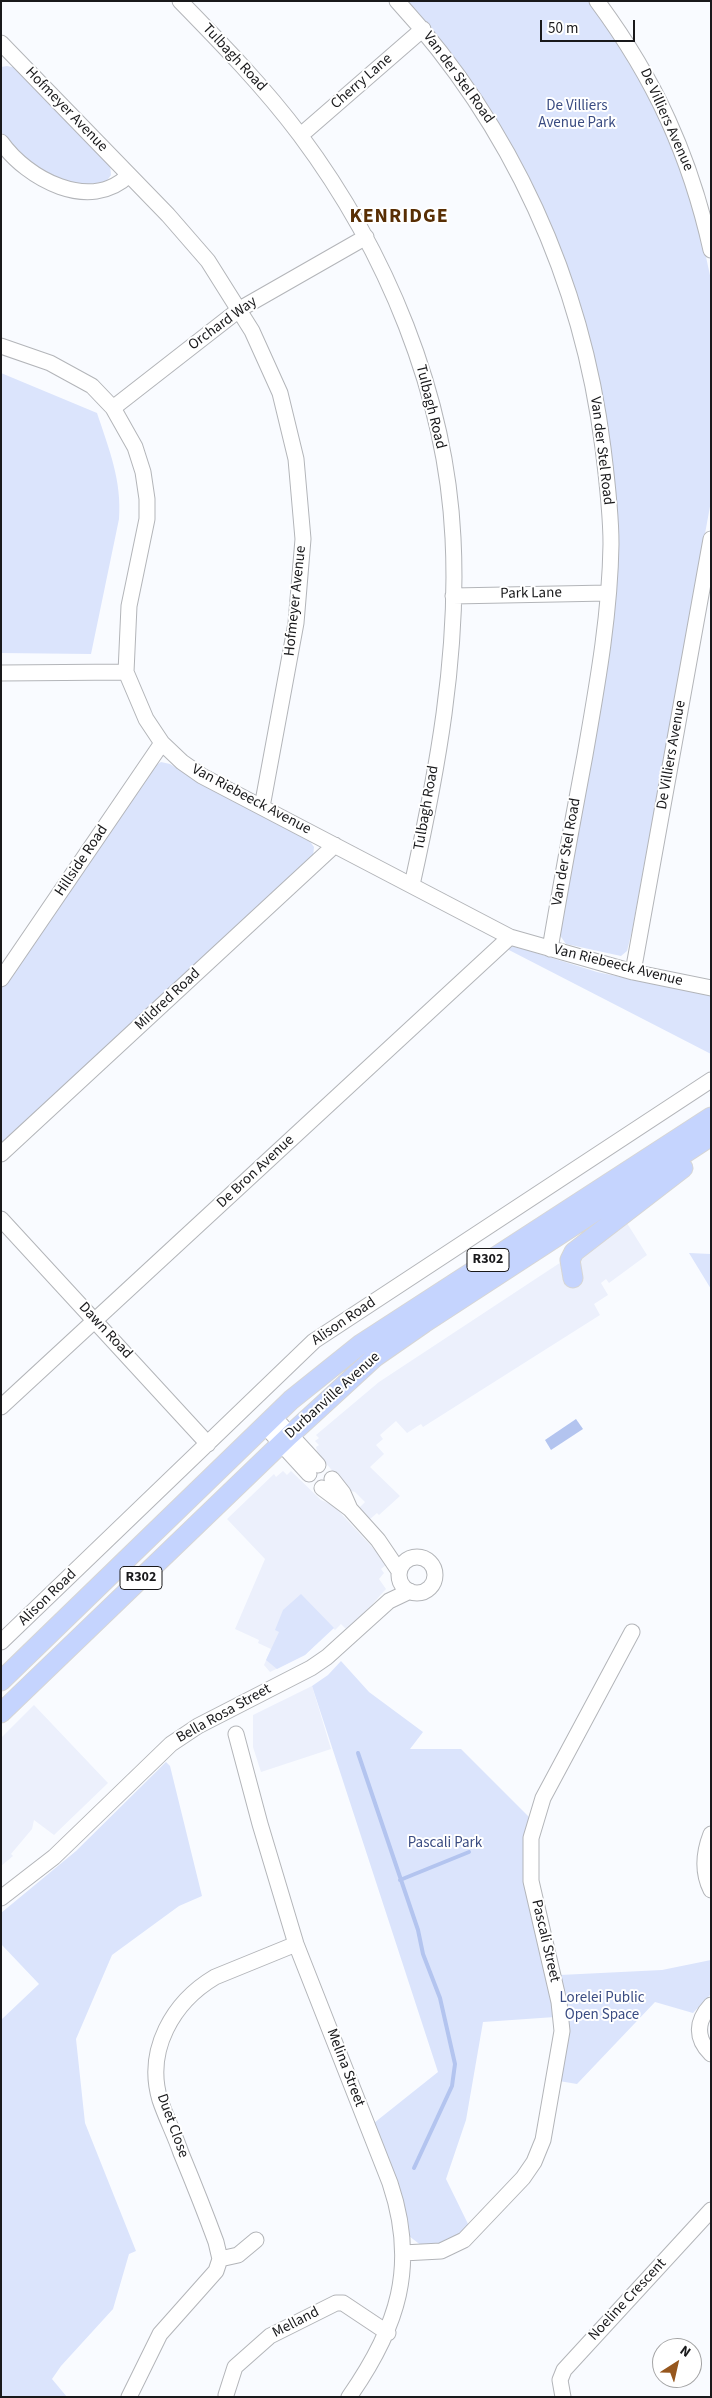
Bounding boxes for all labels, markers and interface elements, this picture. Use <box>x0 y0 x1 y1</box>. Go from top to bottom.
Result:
scale bar <box>542 10 637 42</box>
text: 50 m <box>548 18 578 39</box>
street label: Tulbagh Road <box>198 20 270 96</box>
street label: Van der Stel Road <box>419 29 497 127</box>
street label: Cherry Lane <box>328 50 396 114</box>
street label: Hofmeyer Avenue <box>21 64 111 156</box>
street label: De Villiers Avenue <box>635 66 697 174</box>
park label: De Villiers Avenue Park <box>538 98 616 133</box>
district label: KENRIDGE <box>348 206 450 230</box>
street label: Orchard Way <box>185 293 261 355</box>
street label: Tulbagh Road <box>411 363 449 451</box>
street label: Van der Stel Road <box>585 396 617 506</box>
street label: Hofmeyer Avenue <box>281 545 311 657</box>
street label: Park Lane <box>500 584 562 604</box>
street label: De Villiers Avenue <box>654 699 690 811</box>
street label: Van Riebeeck Avenue <box>188 761 314 839</box>
street label: Tulbagh Road <box>411 764 443 852</box>
street label: Van der Stel Road <box>549 797 585 907</box>
street label: Hillside Road <box>52 822 112 900</box>
street label: Van Riebeeck Avenue <box>552 941 684 991</box>
street label: Mildred Road <box>132 965 204 1035</box>
street label: De Bron Avenue <box>214 1132 298 1212</box>
road number: R302 <box>467 1248 509 1272</box>
street label: Alison Road <box>309 1294 379 1350</box>
street label: Dawn Road <box>74 1299 136 1363</box>
street label: Durbanville Avenue <box>282 1349 384 1443</box>
street label: Alison Road <box>15 1566 81 1630</box>
road number: R302 <box>120 1566 162 1590</box>
street label: Bella Rosa Street <box>174 1681 274 1747</box>
park label: Pascali Park <box>408 1835 482 1853</box>
street label: Pascali Street <box>527 1898 563 1984</box>
park label: Lorelei Public Open Space <box>560 1990 644 2025</box>
street label: Melina Street <box>322 2026 368 2110</box>
street label: Duet Close <box>152 2091 192 2161</box>
street label: Noeline Crescent <box>585 2255 671 2345</box>
street label: Melland <box>270 2304 322 2342</box>
north arrow <box>652 2338 702 2388</box>
text: N <box>675 2341 695 2362</box>

